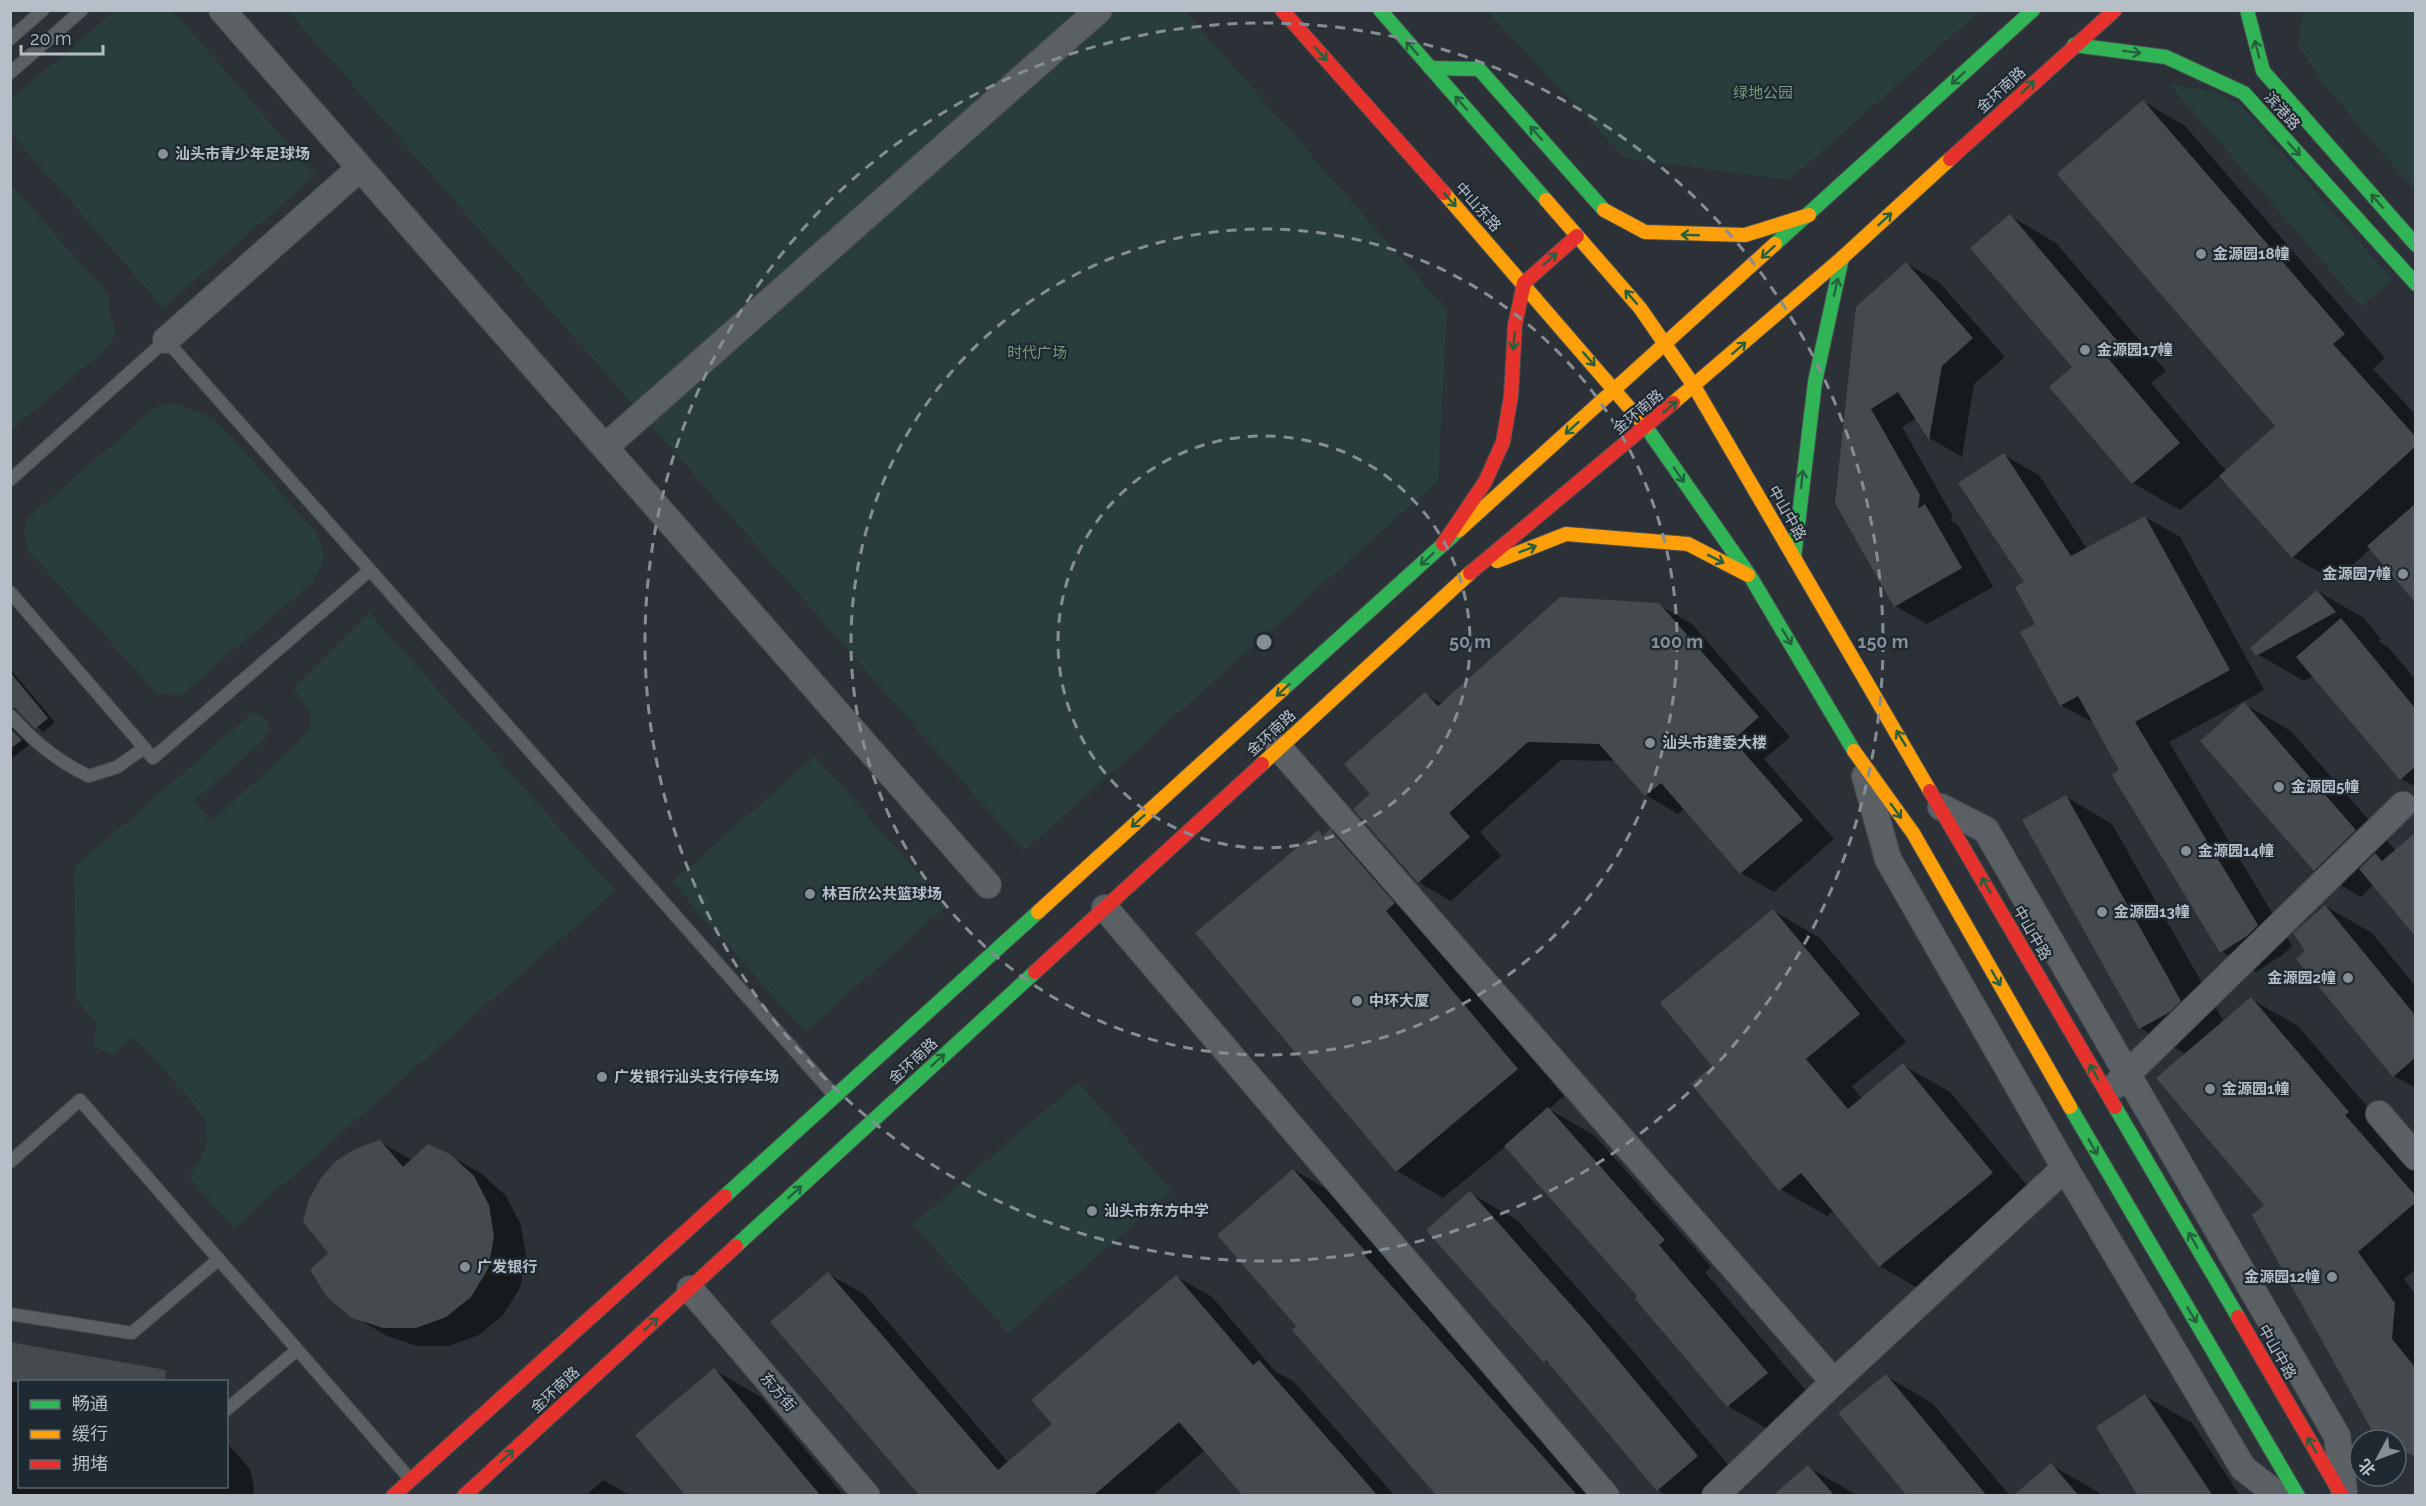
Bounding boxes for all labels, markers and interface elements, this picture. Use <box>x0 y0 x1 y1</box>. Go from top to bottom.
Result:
scale bar <box>21 18 104 56</box>
text: 20 m <box>30 28 72 49</box>
one-way arrow <box>2251 40 2263 59</box>
one-way arrow <box>1405 41 1419 56</box>
one-way arrow <box>1314 46 1328 61</box>
one-way arrow <box>2122 47 2141 58</box>
street label: 金环南路 <box>1973 63 2029 117</box>
one-way arrow <box>1951 71 1966 85</box>
one-way arrow <box>2021 80 2036 94</box>
park label: 绿地公园 <box>1733 84 1793 102</box>
street label: 滨港路 <box>2260 88 2304 134</box>
one-way arrow <box>1454 96 1468 111</box>
one-way arrow <box>1529 126 1543 141</box>
one-way arrow <box>2287 141 2301 156</box>
place label: 汕头市青少年足球场 <box>175 145 310 163</box>
marker: 汕头市青少年足球场 <box>156 147 170 161</box>
street label: 中山东路 <box>1451 179 1505 235</box>
one-way arrow <box>1443 192 1457 207</box>
one-way arrow <box>2370 194 2384 209</box>
one-way arrow <box>1877 212 1892 226</box>
one-way arrow <box>1681 229 1701 240</box>
one-way arrow <box>1760 245 1775 259</box>
place label: 金源园18幢 <box>2213 245 2289 263</box>
marker: 金源园18幢 <box>2194 247 2208 261</box>
one-way arrow <box>1542 252 1557 266</box>
one-way arrow <box>1830 278 1842 297</box>
one-way arrow <box>1624 290 1638 305</box>
one-way arrow <box>1508 330 1519 350</box>
one-way arrow <box>1731 341 1746 355</box>
place label: 金源园17幢 <box>2097 341 2173 359</box>
marker: 金源园17幢 <box>2078 343 2092 357</box>
park label: 时代广场 <box>1007 344 1067 362</box>
one-way arrow <box>1583 351 1596 367</box>
street label: 金环南路 <box>1609 386 1667 438</box>
one-way arrow <box>1662 400 1678 413</box>
one-way arrow <box>1565 421 1580 435</box>
one-way arrow <box>1673 466 1685 482</box>
one-way arrow <box>1797 470 1808 490</box>
street label: 中山中路 <box>1764 483 1810 543</box>
one-way arrow <box>1518 543 1536 554</box>
one-way arrow <box>1420 552 1435 566</box>
one-way arrow <box>1707 553 1724 565</box>
place label: 金源园7幢 <box>2323 565 2391 583</box>
marker: 金源园7幢 <box>2396 567 2410 581</box>
one-way arrow <box>1781 628 1793 645</box>
text: 50 m <box>1449 631 1491 652</box>
text: 100 m <box>1651 631 1703 652</box>
text: 150 m <box>1858 631 1909 652</box>
centre of rings <box>1254 632 1274 652</box>
one-way arrow <box>1276 683 1291 697</box>
street label: 金环南路 <box>1243 706 1299 760</box>
one-way arrow <box>1894 730 1906 747</box>
place label: 汕头市建委大楼 <box>1662 734 1767 752</box>
marker: 汕头市建委大楼 <box>1643 736 1657 750</box>
place label: 金源园5幢 <box>2291 778 2359 796</box>
marker: 金源园5幢 <box>2272 780 2286 794</box>
one-way arrow <box>1890 802 1903 818</box>
one-way arrow <box>1131 814 1146 828</box>
place label: 金源园14幢 <box>2198 842 2274 860</box>
marker: 金源园14幢 <box>2179 844 2193 858</box>
one-way arrow <box>1980 877 1992 894</box>
place label: 林百欣公共篮球场 <box>822 885 942 903</box>
marker: 林百欣公共篮球场 <box>803 887 817 901</box>
street label: 中山中路 <box>2009 903 2055 963</box>
place label: 金源园13幢 <box>2114 903 2190 921</box>
marker: 金源园13幢 <box>2095 905 2109 919</box>
one-way arrow <box>1990 969 2002 986</box>
place label: 金源园2幢 <box>2268 969 2336 987</box>
marker: 金源园2幢 <box>2341 971 2355 985</box>
place label: 中环大厦 <box>1369 992 1429 1010</box>
marker: 中环大厦 <box>1350 994 1364 1008</box>
street label: 金环南路 <box>885 1034 941 1088</box>
one-way arrow <box>931 1053 946 1068</box>
one-way arrow <box>2088 1064 2100 1081</box>
place label: 广发银行汕头支行停车场 <box>614 1068 779 1086</box>
marker: 广发银行汕头支行停车场 <box>595 1070 609 1084</box>
place label: 金源园1幢 <box>2222 1080 2289 1098</box>
marker: 金源园1幢 <box>2203 1082 2217 1096</box>
one-way arrow <box>2088 1138 2100 1155</box>
one-way arrow <box>787 1185 802 1199</box>
place label: 汕头市东方中学 <box>1104 1202 1209 1220</box>
marker: 汕头市东方中学 <box>1085 1204 1099 1218</box>
one-way arrow <box>2186 1232 2198 1249</box>
place label: 广发银行 <box>477 1258 537 1276</box>
marker: 广发银行 <box>458 1260 472 1274</box>
place label: 金源园12幢 <box>2244 1268 2320 1286</box>
marker: 金源园12幢 <box>2325 1270 2339 1284</box>
one-way arrow <box>2187 1306 2199 1323</box>
one-way arrow <box>643 1317 658 1331</box>
street label: 中山中路 <box>2254 1322 2300 1382</box>
street label: 金环南路 <box>527 1363 583 1417</box>
street label: 东方街 <box>756 1369 800 1415</box>
legend <box>18 1380 228 1488</box>
text: 畅通 <box>72 1393 108 1414</box>
text: 缓行 <box>72 1423 108 1444</box>
north arrow <box>2348 1428 2408 1488</box>
one-way arrow <box>2306 1437 2318 1454</box>
one-way arrow <box>500 1449 515 1463</box>
text: 拥堵 <box>72 1453 108 1474</box>
text: 北 <box>2355 1455 2379 1480</box>

